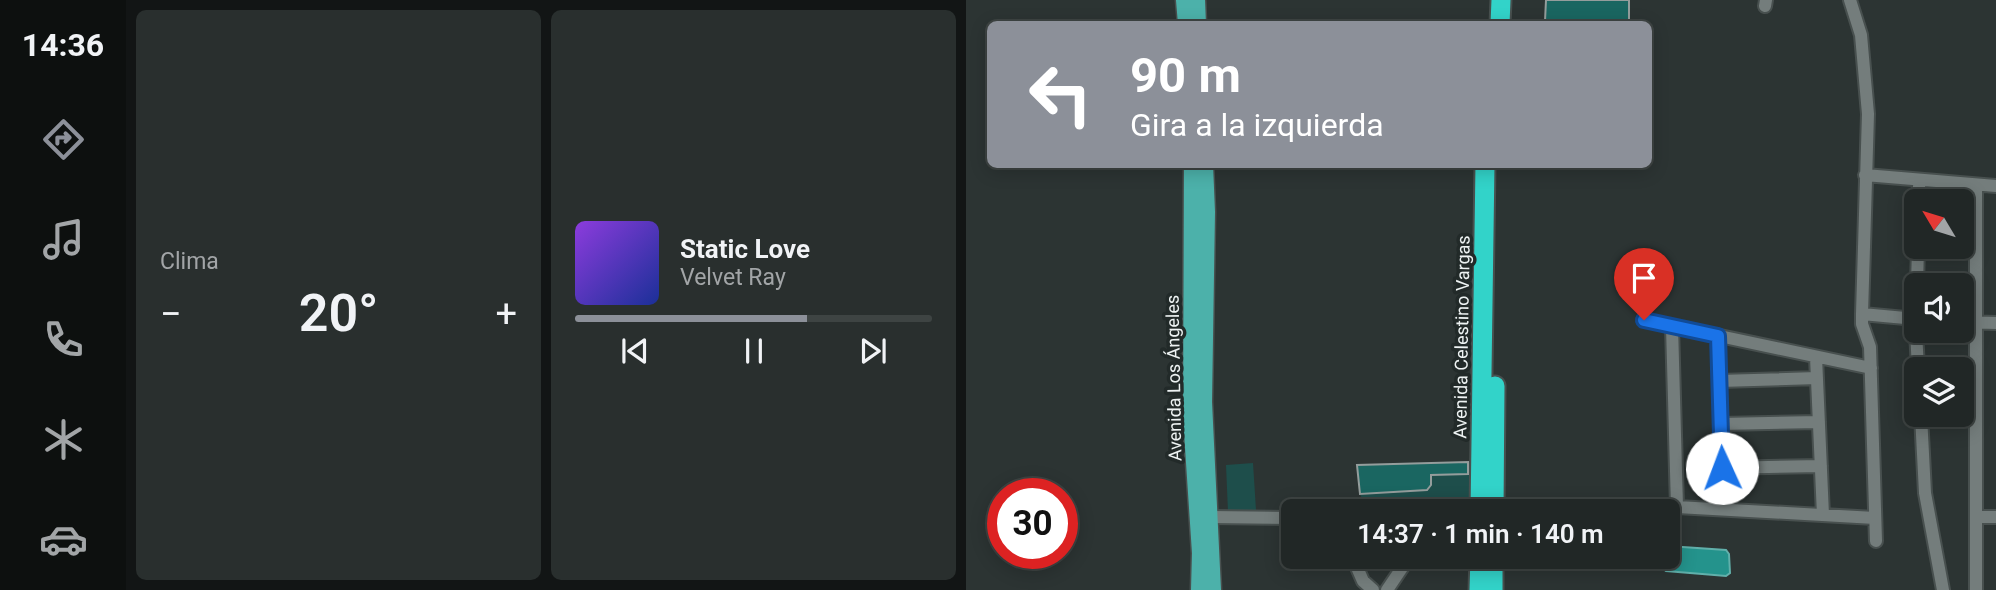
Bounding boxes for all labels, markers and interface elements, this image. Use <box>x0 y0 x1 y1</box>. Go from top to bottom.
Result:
text: 14:36 <box>22 26 104 64</box>
text: 90 m <box>1130 47 1241 104</box>
icon: left <box>1015 49 1106 140</box>
text: Gira a la izquierda <box>1130 106 1384 144</box>
icon: directions <box>39 115 88 164</box>
north arrow <box>1904 189 1974 259</box>
map controls <box>1904 189 1974 427</box>
icon: music <box>39 215 88 264</box>
text: Static Love <box>680 234 810 264</box>
street label: Avenida Celestino Vargas <box>1449 235 1474 439</box>
text: Clima <box>160 248 219 275</box>
pin <box>1614 248 1674 320</box>
icon: arrive <box>1625 259 1663 297</box>
text: Velvet Ray <box>680 264 786 291</box>
button: sound <box>1904 273 1974 343</box>
text: 20° <box>299 283 378 344</box>
text: − <box>160 292 182 336</box>
text: + <box>495 292 517 336</box>
street label: Avenida Los Ángeles <box>1162 295 1185 461</box>
icon: phone <box>39 315 88 364</box>
icon: previous <box>616 332 654 370</box>
icon: pause <box>735 332 773 370</box>
icon: next <box>854 332 892 370</box>
button: layers <box>1904 357 1974 427</box>
icon: climate <box>39 415 88 464</box>
position arrow <box>1685 431 1759 505</box>
speed limit sign: 30 <box>987 478 1078 569</box>
icon: car <box>39 515 88 564</box>
text: 14:37 · 1 min · 140 m <box>1357 519 1604 549</box>

